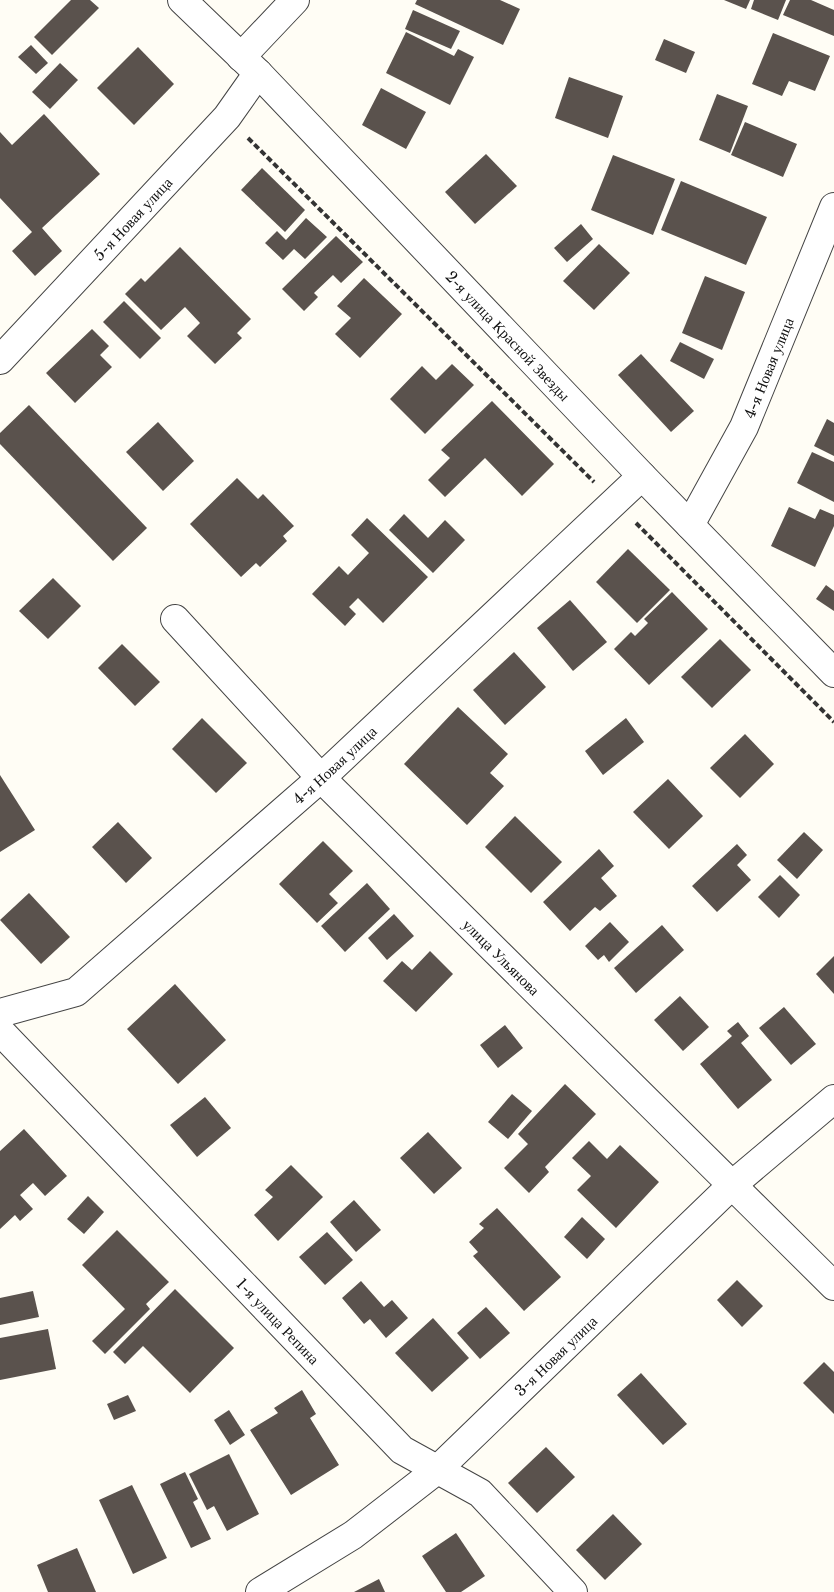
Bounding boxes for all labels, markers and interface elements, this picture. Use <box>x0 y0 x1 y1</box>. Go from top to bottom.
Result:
street label: 5-я Новая улица <box>89 172 176 264</box>
street label: 2-я улица Красной Звезды <box>442 267 574 404</box>
street label: 4-я Новая улица <box>739 314 797 421</box>
street label: 4-я Новая улица <box>289 721 381 808</box>
street label: улица Ульянова <box>459 915 544 999</box>
street label: 1-я улица Репина <box>233 1274 324 1368</box>
street label: 3-я Новая улица <box>510 1311 601 1400</box>

